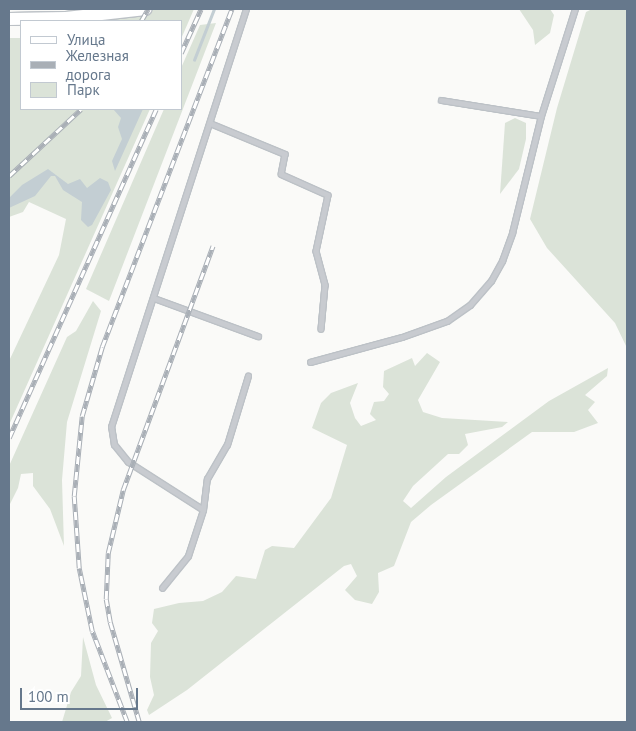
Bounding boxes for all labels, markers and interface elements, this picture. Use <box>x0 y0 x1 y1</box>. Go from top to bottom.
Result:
legend <box>20 20 182 110</box>
text: Улица <box>67 30 105 49</box>
text: Железная дорога <box>66 46 129 84</box>
text: Парк <box>67 80 100 99</box>
scale bar <box>22 678 140 710</box>
text: 100 m <box>28 687 69 706</box>

